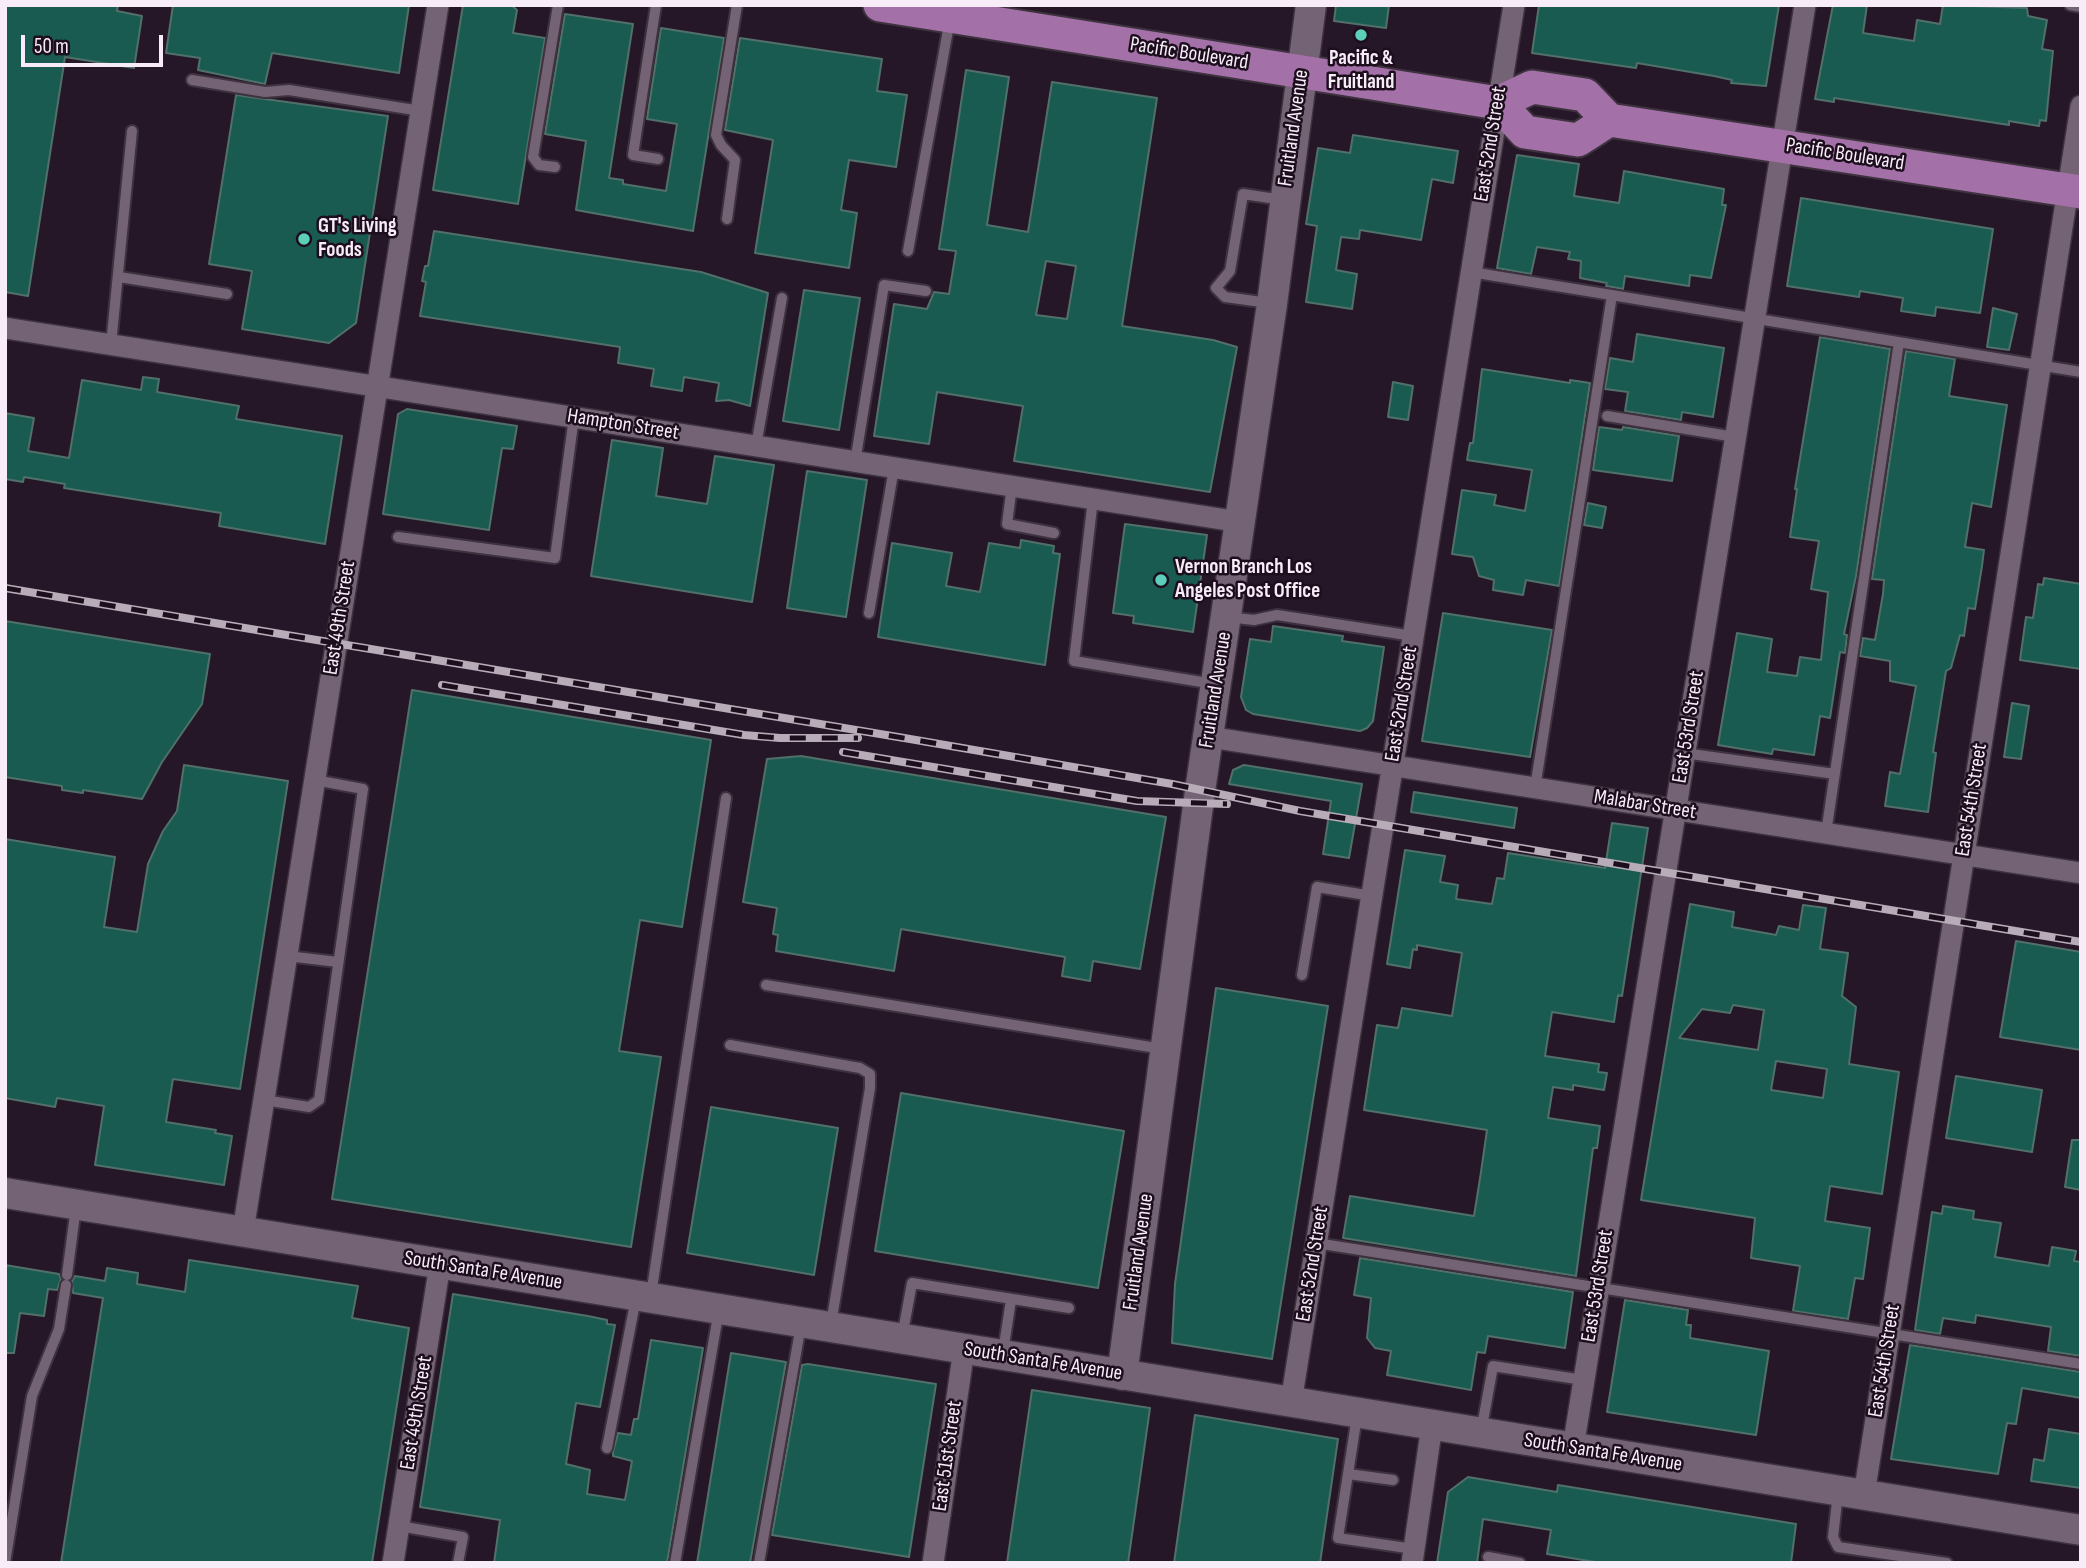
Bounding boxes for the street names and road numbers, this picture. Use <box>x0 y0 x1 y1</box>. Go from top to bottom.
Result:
street label: Pacific Boulevard <box>1128 32 1250 76</box>
street label: Fruitland Avenue <box>1273 68 1315 188</box>
street label: East 52nd Street <box>1469 85 1513 203</box>
street label: Pacific Boulevard <box>1784 133 1906 177</box>
street label: Hampton Street <box>565 404 681 446</box>
street label: East 49th Street <box>319 559 361 677</box>
street label: Fruitland Avenue <box>1194 630 1238 750</box>
street label: East 52nd Street <box>1380 645 1424 763</box>
street label: East 53rd Street <box>1668 669 1710 785</box>
street label: East 54th Street <box>1951 742 1993 858</box>
street label: Malabar Street <box>1592 784 1698 826</box>
street label: Fruitland Avenue <box>1118 1192 1160 1312</box>
street label: East 52nd Street <box>1291 1205 1335 1323</box>
street label: East 53rd Street <box>1577 1228 1619 1344</box>
street label: South Santa Fe Avenue <box>402 1246 564 1296</box>
street label: East 54th Street <box>1864 1303 1906 1419</box>
street label: South Santa Fe Avenue <box>962 1337 1124 1387</box>
street label: East 49th Street <box>396 1354 438 1472</box>
street label: East 51st Street <box>928 1399 968 1513</box>
street label: South Santa Fe Avenue <box>1522 1428 1684 1478</box>

